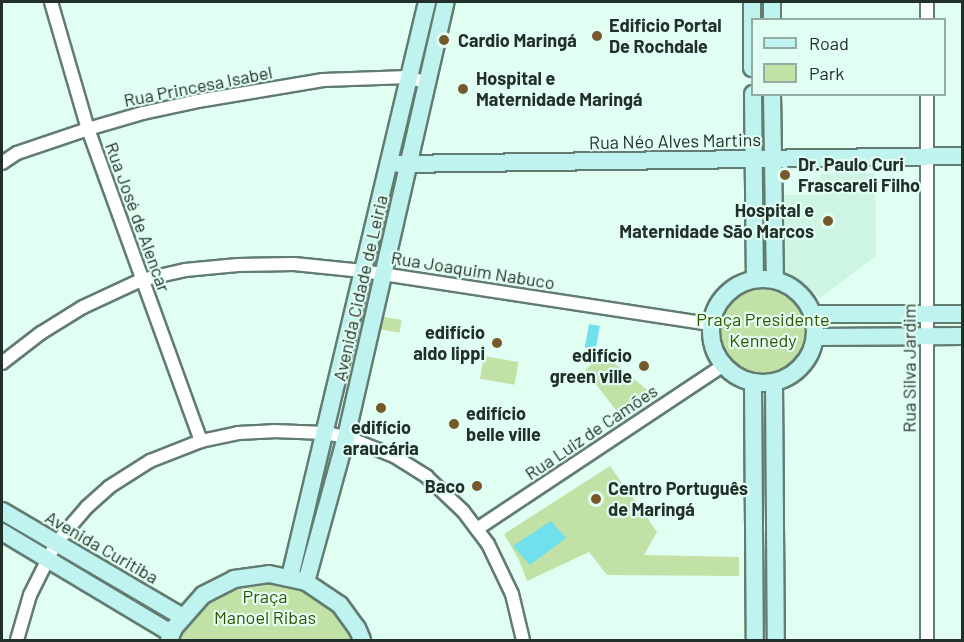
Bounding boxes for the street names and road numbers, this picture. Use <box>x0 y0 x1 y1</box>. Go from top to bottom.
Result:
street label: Rua Princesa Isabel <box>122 61 274 111</box>
street label: Rua Néo Alves Martins <box>589 129 761 153</box>
street label: Rua José de Alencar <box>101 139 175 295</box>
street label: Avenida Cidade de Leiria <box>328 193 392 383</box>
street label: Rua Joaquim Nabuco <box>390 246 556 294</box>
street label: Rua Silva Jardim <box>898 303 920 433</box>
street label: Rua Luiz de Camões <box>521 380 661 484</box>
street label: Avenida Curitiba <box>42 506 162 588</box>

